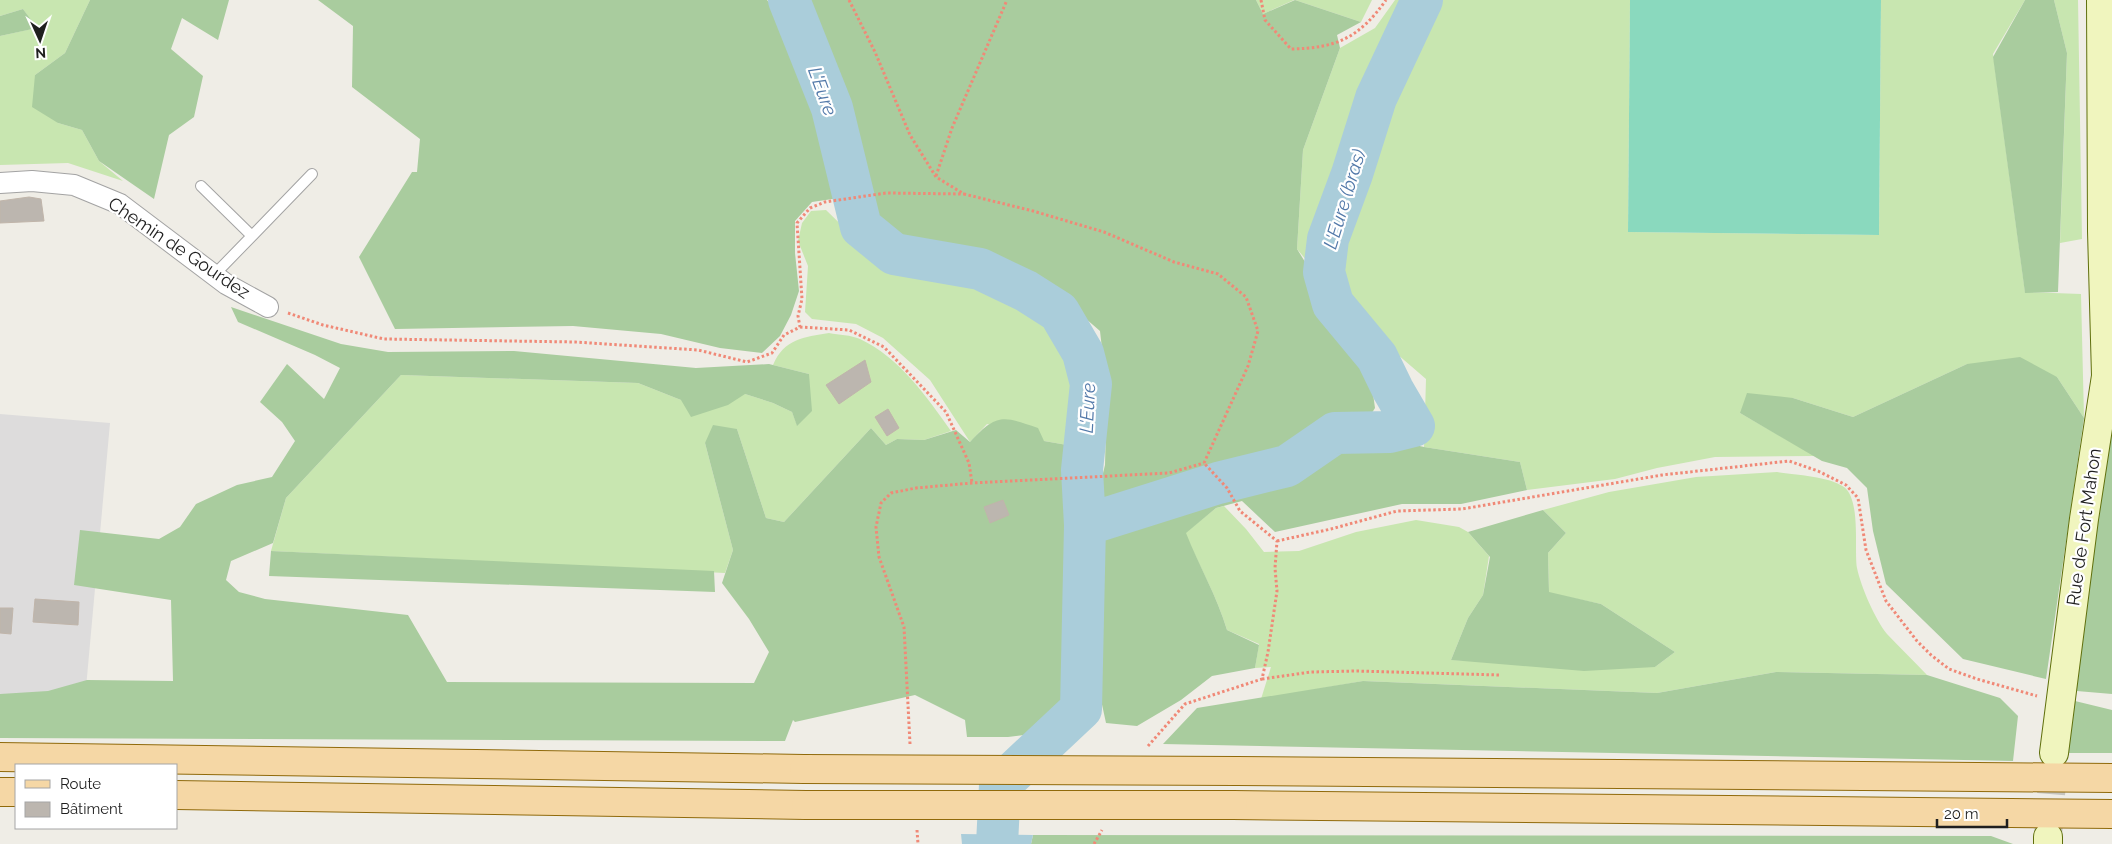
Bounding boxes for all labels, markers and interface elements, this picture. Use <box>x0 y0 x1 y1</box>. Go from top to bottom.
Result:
north arrow <box>15 15 65 65</box>
text: N <box>35 45 46 61</box>
water label: L'Eure <box>804 64 842 118</box>
water label: L'Eure (bras) <box>1318 147 1370 251</box>
street label: Chemin de Gourdez <box>105 192 254 303</box>
water label: L'Eure <box>1075 382 1099 434</box>
street label: Rue de Fort Mahon <box>2062 447 2105 607</box>
legend <box>15 764 178 829</box>
text: Route <box>60 775 101 793</box>
scale bar <box>1937 796 2007 828</box>
text: Bâtiment <box>60 800 123 818</box>
text: 20 m <box>1944 805 1979 823</box>

